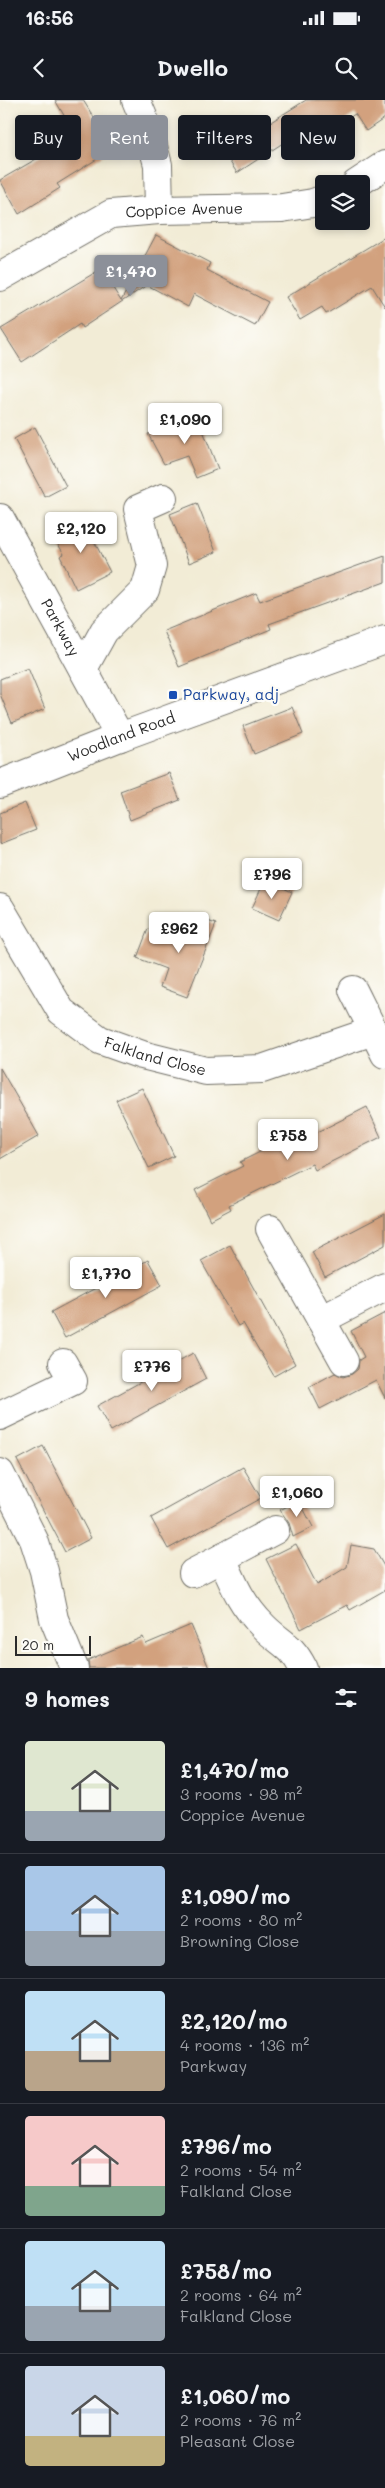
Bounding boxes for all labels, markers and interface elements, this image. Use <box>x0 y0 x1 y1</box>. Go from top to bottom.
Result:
text: 16:56 <box>25 5 74 30</box>
text: Dwello <box>157 53 228 82</box>
icon: back <box>25 54 53 82</box>
icon: search <box>332 54 360 82</box>
chip: Buy <box>15 115 81 160</box>
chip: Rent <box>91 115 168 160</box>
chip: Filters <box>178 115 271 160</box>
chip: New <box>281 115 355 160</box>
map controls <box>315 175 370 230</box>
button: layers <box>315 175 370 230</box>
street label: Coppice Avenue <box>125 198 243 222</box>
pin: £1,470 <box>90 254 172 297</box>
text: £1,470 <box>105 260 157 281</box>
pin: £1,090 <box>144 402 226 445</box>
text: £1,090 <box>159 408 211 429</box>
pin: £2,120 <box>40 512 122 554</box>
text: £2,120 <box>56 517 106 538</box>
street label: Parkway <box>37 595 85 660</box>
place label: Parkway, adj <box>183 684 279 704</box>
marker: Parkway, adj <box>167 689 179 701</box>
street label: Woodland Road <box>64 707 178 766</box>
pin: £796 <box>242 858 302 900</box>
text: £796 <box>253 863 291 884</box>
pin: £962 <box>149 912 209 954</box>
text: £962 <box>160 917 198 938</box>
street label: Falkland Close <box>102 1031 208 1080</box>
pin: £758 <box>258 1118 318 1161</box>
text: £758 <box>269 1124 307 1145</box>
pin: £1,770 <box>65 1256 147 1299</box>
text: £1,770 <box>81 1262 131 1283</box>
pin: £776 <box>122 1350 182 1392</box>
text: £776 <box>133 1355 171 1376</box>
pin: £1,060 <box>256 1476 338 1518</box>
text: £1,060 <box>271 1481 323 1502</box>
scale bar <box>15 1633 91 1656</box>
text: 20 m <box>22 1635 54 1654</box>
icon: filters <box>332 1684 360 1712</box>
text: 9 homes <box>25 1685 110 1712</box>
text: £1,470/mo <box>180 1756 289 1783</box>
icon: home <box>65 1761 125 1821</box>
text: 3 rooms · 98 m² <box>180 1783 302 1804</box>
text: Coppice Avenue <box>180 1804 305 1825</box>
text: £1,090/mo <box>180 1882 290 1909</box>
icon: home <box>65 1886 125 1946</box>
text: 2 rooms · 80 m² <box>180 1909 302 1930</box>
text: Browning Close <box>180 1930 300 1951</box>
text: £2,120/mo <box>180 2007 287 2034</box>
icon: home <box>65 2011 125 2071</box>
text: 4 rooms · 136 m² <box>180 2034 309 2055</box>
text: Parkway <box>180 2055 247 2076</box>
text: £796/mo <box>180 2132 272 2159</box>
icon: home <box>65 2136 125 2196</box>
text: 2 rooms · 54 m² <box>180 2159 301 2180</box>
text: Falkland Close <box>180 2180 292 2201</box>
text: £758/mo <box>180 2257 272 2284</box>
icon: home <box>65 2261 125 2321</box>
text: 2 rooms · 64 m² <box>180 2284 302 2305</box>
text: Falkland Close <box>180 2305 292 2326</box>
text: £1,060/mo <box>180 2382 290 2409</box>
icon: home <box>65 2386 125 2446</box>
text: 2 rooms · 76 m² <box>180 2409 301 2430</box>
text: Pleasant Close <box>180 2430 295 2451</box>

